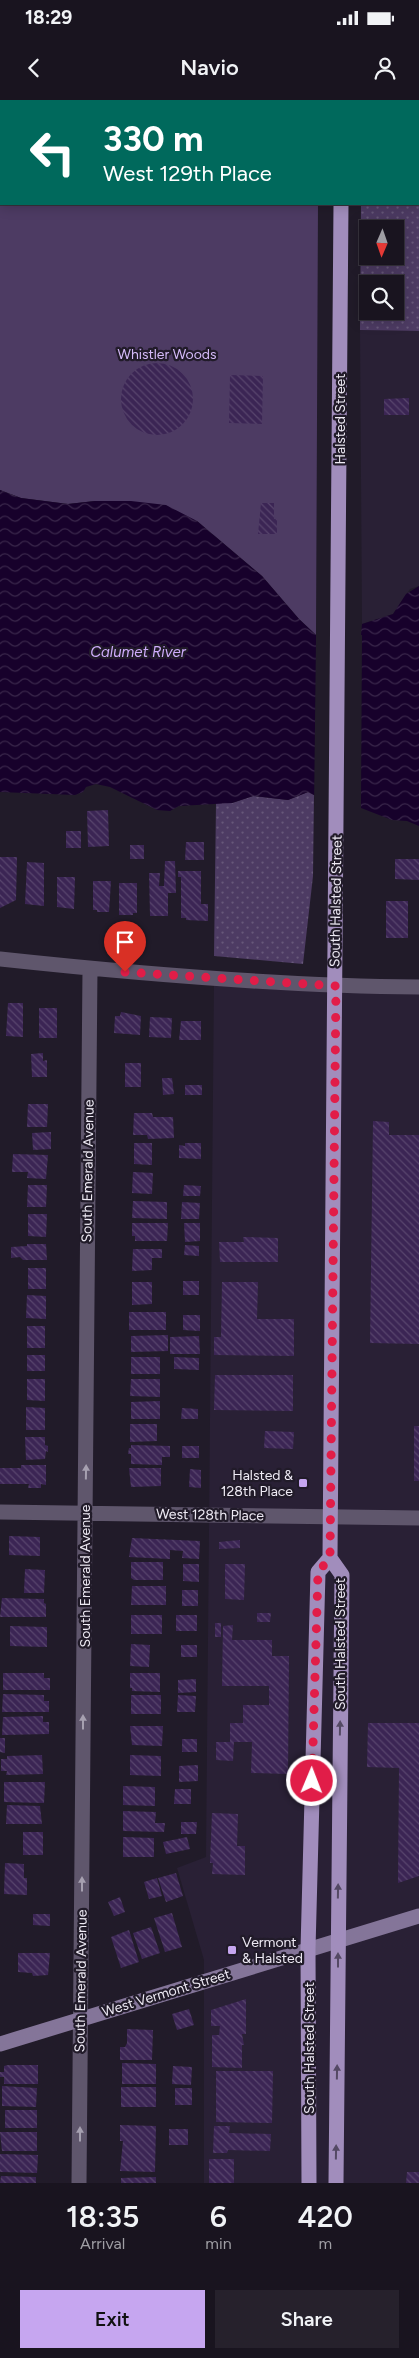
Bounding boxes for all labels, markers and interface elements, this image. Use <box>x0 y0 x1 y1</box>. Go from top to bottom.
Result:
text: 18:29 <box>25 6 72 29</box>
icon: back <box>20 54 48 82</box>
text: Navio <box>180 54 239 81</box>
icon: person <box>371 54 399 82</box>
text: 330 m <box>103 118 203 160</box>
icon: left <box>20 120 85 185</box>
text: West 129th Place <box>103 160 272 187</box>
north arrow <box>359 220 404 265</box>
map controls <box>359 220 404 320</box>
button: search <box>359 275 404 320</box>
park label: Whistler Woods <box>117 346 217 363</box>
street label: Halsted Street <box>332 373 349 465</box>
water label: Calumet River <box>90 643 187 661</box>
street label: South Halsted Street <box>326 835 346 967</box>
pin <box>104 921 146 972</box>
icon: arrive <box>111 928 139 956</box>
street label: South Emerald Avenue <box>78 1099 98 1243</box>
one-way arrow <box>82 1464 90 1480</box>
place label: Halsted & 128th Place <box>221 1467 293 1500</box>
marker: Halsted & 128th Place <box>297 1477 309 1489</box>
street label: South Emerald Avenue <box>77 1504 94 1647</box>
street label: West 128th Place <box>156 1506 265 1524</box>
street label: South Halsted Street <box>332 1578 349 1710</box>
one-way arrow <box>80 1714 88 1730</box>
one-way arrow <box>336 1720 344 1736</box>
position arrow <box>285 1754 337 1806</box>
one-way arrow <box>78 1876 86 1892</box>
one-way arrow <box>334 1883 342 1899</box>
street label: South Emerald Avenue <box>71 1909 91 2053</box>
place label: Vermont & Halsted <box>242 1934 303 1967</box>
marker: Vermont & Halsted <box>226 1944 238 1956</box>
one-way arrow <box>334 1952 342 1968</box>
street label: West Vermont Street <box>100 1965 232 2021</box>
street label: South Halsted Street <box>301 1982 318 2114</box>
one-way arrow <box>333 2064 341 2080</box>
one-way arrow <box>76 2126 84 2142</box>
one-way arrow <box>332 2144 340 2160</box>
text: 18:35 <box>66 2198 139 2235</box>
text: 6 <box>210 2198 227 2235</box>
text: 420 <box>298 2198 353 2235</box>
text: Arrival <box>80 2234 125 2253</box>
text: min <box>205 2234 232 2253</box>
text: m <box>318 2234 332 2253</box>
button: Exit <box>20 2290 205 2348</box>
button: Share <box>215 2290 399 2348</box>

